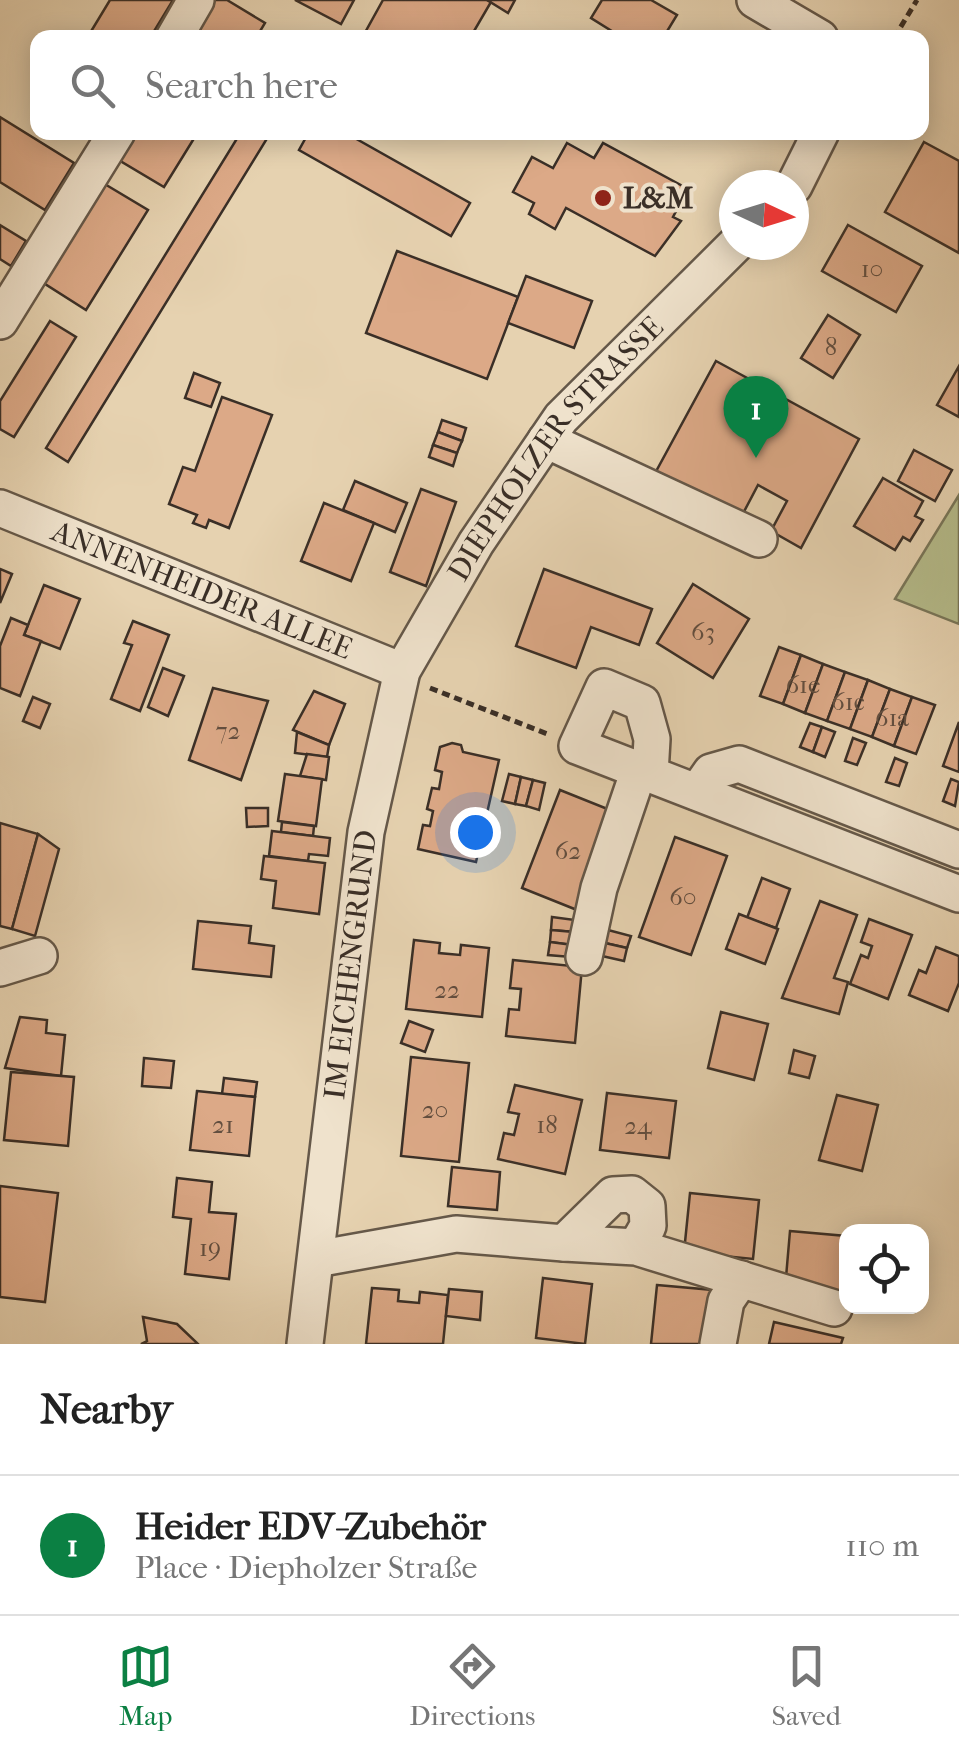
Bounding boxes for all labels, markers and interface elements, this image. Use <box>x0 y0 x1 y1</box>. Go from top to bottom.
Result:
search box <box>30 30 929 140</box>
icon: search <box>65 58 120 113</box>
text: Search here <box>145 63 338 108</box>
north arrow <box>719 170 809 260</box>
place label: L&M <box>623 181 694 216</box>
marker: L&M <box>592 187 614 209</box>
house number: 10 <box>861 254 883 283</box>
street label: DIEPHOLZER STRASSE <box>441 309 670 587</box>
house number: 8 <box>825 332 837 361</box>
pin: 1 <box>724 376 788 458</box>
street label: ANNENHEIDER ALLEE <box>46 513 357 666</box>
house number: 63 <box>691 617 715 646</box>
house number: 61e <box>786 670 820 699</box>
house number: 61c <box>831 687 865 716</box>
house number: 61a <box>875 703 909 732</box>
house number: 72 <box>216 716 240 745</box>
your location <box>450 807 501 858</box>
street label: IM EICHENGRUND <box>317 828 384 1101</box>
house number: 62 <box>555 836 581 865</box>
house number: 60 <box>669 882 697 911</box>
house number: 22 <box>434 975 460 1004</box>
house number: 20 <box>422 1095 448 1124</box>
house number: 21 <box>212 1110 234 1139</box>
house number: 18 <box>536 1110 558 1139</box>
house number: 24 <box>624 1111 653 1140</box>
map controls <box>839 1224 929 1314</box>
button: locate <box>839 1224 929 1314</box>
house number: 19 <box>199 1233 221 1262</box>
text: Nearby <box>40 1385 172 1434</box>
text: Heider EDV-Zubehör <box>135 1504 486 1549</box>
text: 1 <box>67 1527 78 1564</box>
text: 110 m <box>845 1527 919 1564</box>
text: Place · Diepholzer Straße <box>135 1549 477 1586</box>
tab: Map <box>118 1639 173 1732</box>
tab: Directions <box>409 1639 535 1732</box>
tab: Saved <box>771 1639 841 1732</box>

